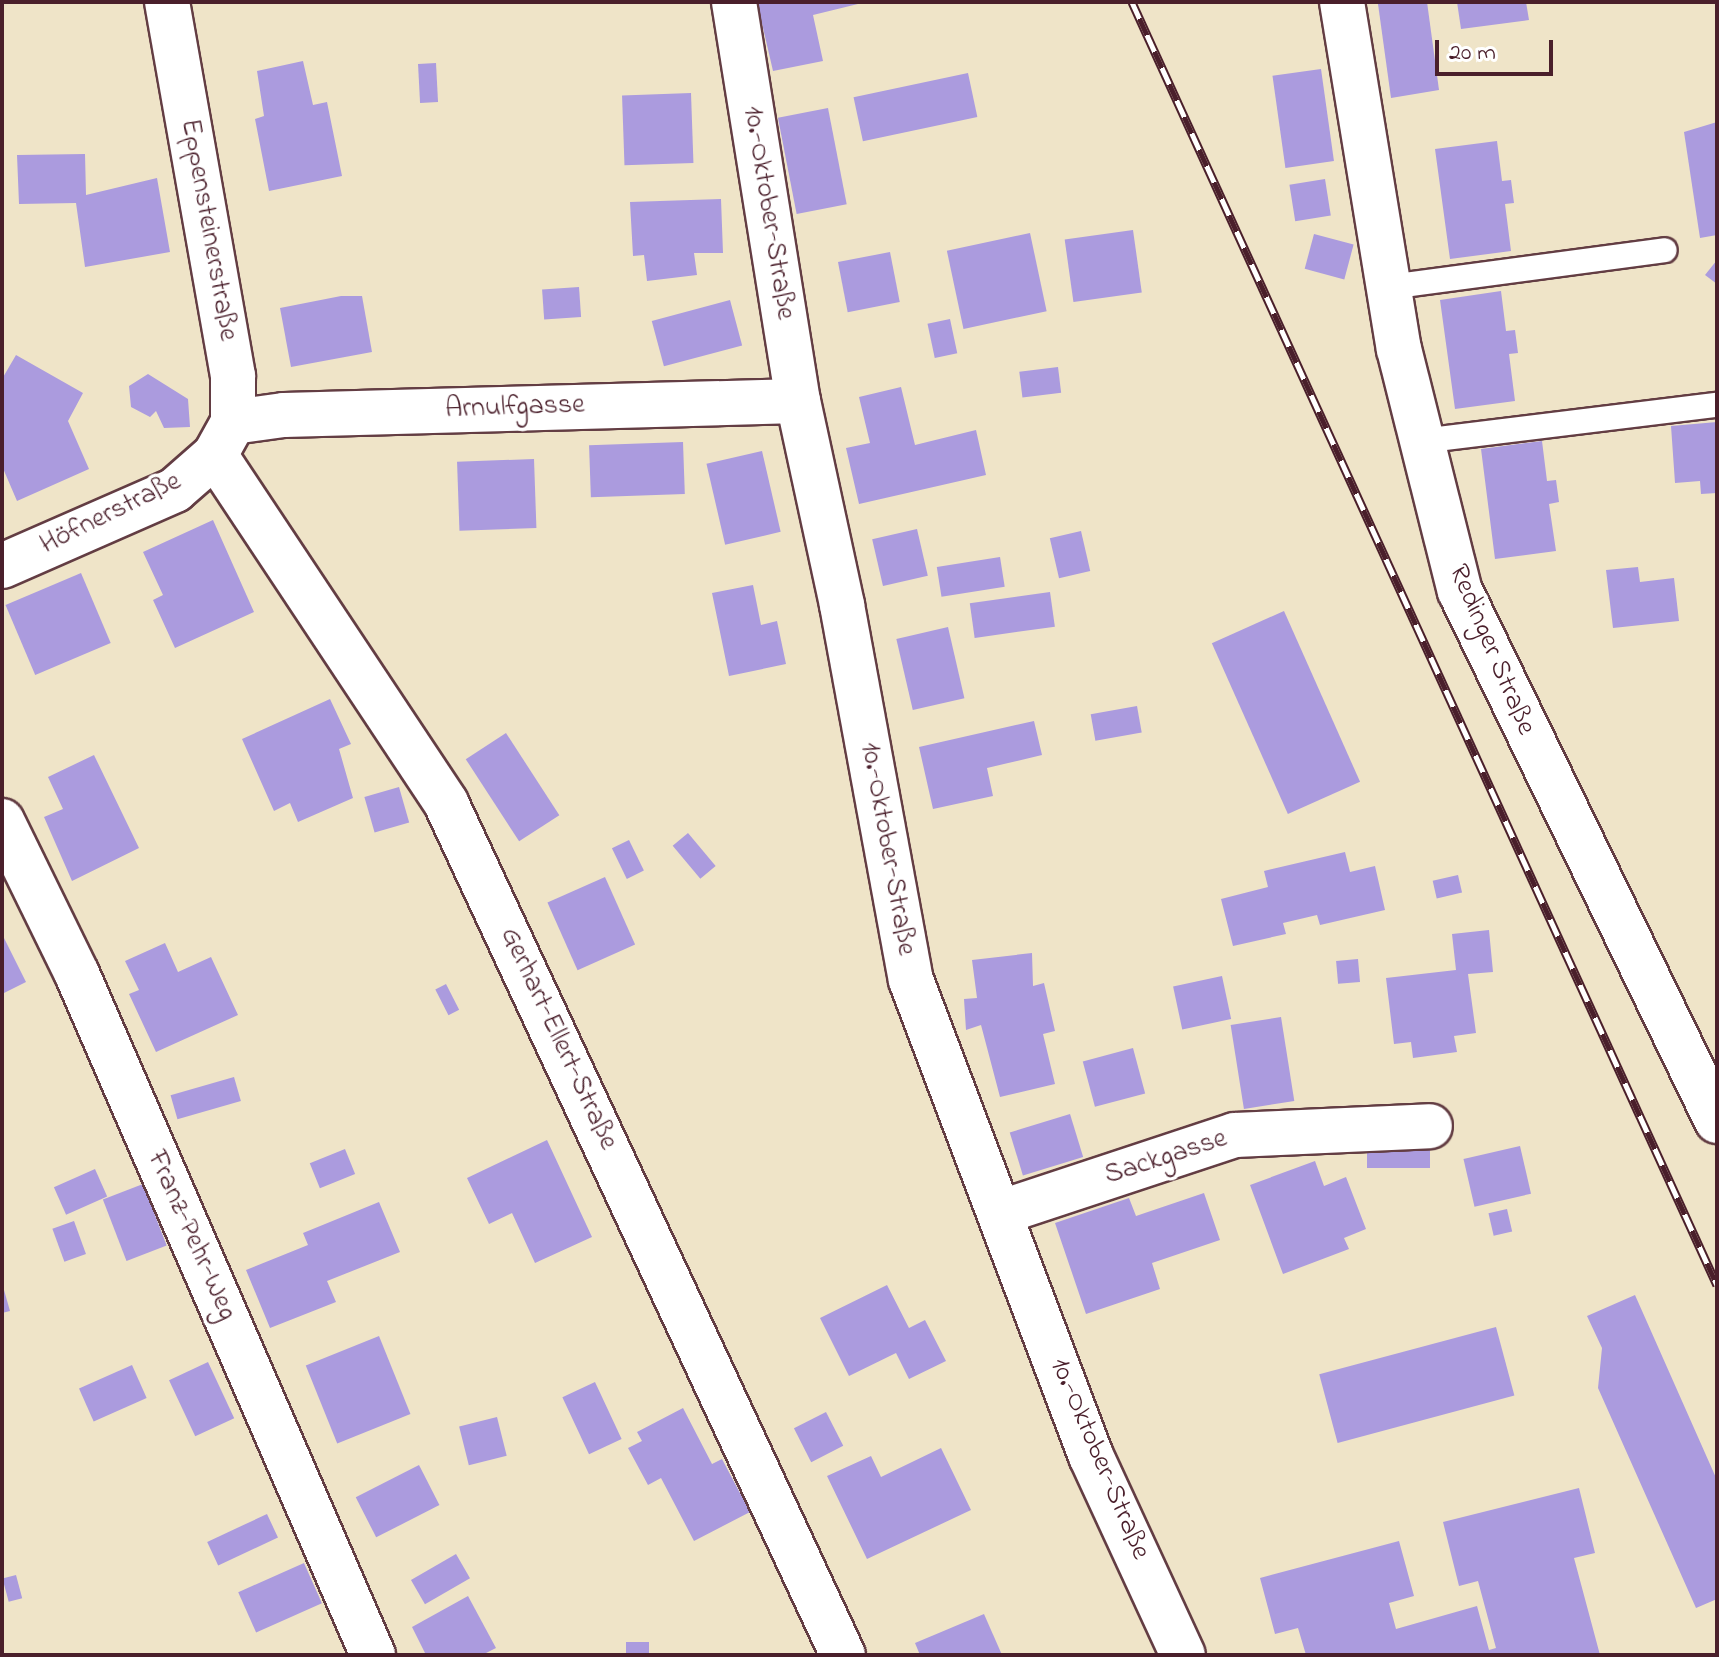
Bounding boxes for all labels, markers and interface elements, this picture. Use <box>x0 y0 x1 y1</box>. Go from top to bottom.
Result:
scale bar <box>1439 24 1557 74</box>
text: 20 m <box>1449 36 1496 71</box>
street label: 10.-Oktober-Straße <box>735 104 801 322</box>
street label: Eppensteinerstraße <box>172 116 244 344</box>
street label: Arnulfgasse <box>445 389 585 427</box>
street label: Höfnerstraße <box>35 465 187 563</box>
street label: Redinger Straße <box>1440 560 1542 740</box>
street label: 10.-Oktober-Straße <box>852 740 922 958</box>
street label: Gerhart-Ellert-Straße <box>492 922 624 1156</box>
street label: Sackgasse <box>1101 1122 1231 1194</box>
street label: Franz-Pehr-Weg <box>139 1146 243 1326</box>
street label: 10.-Oktober-Straße <box>1041 1353 1157 1565</box>

